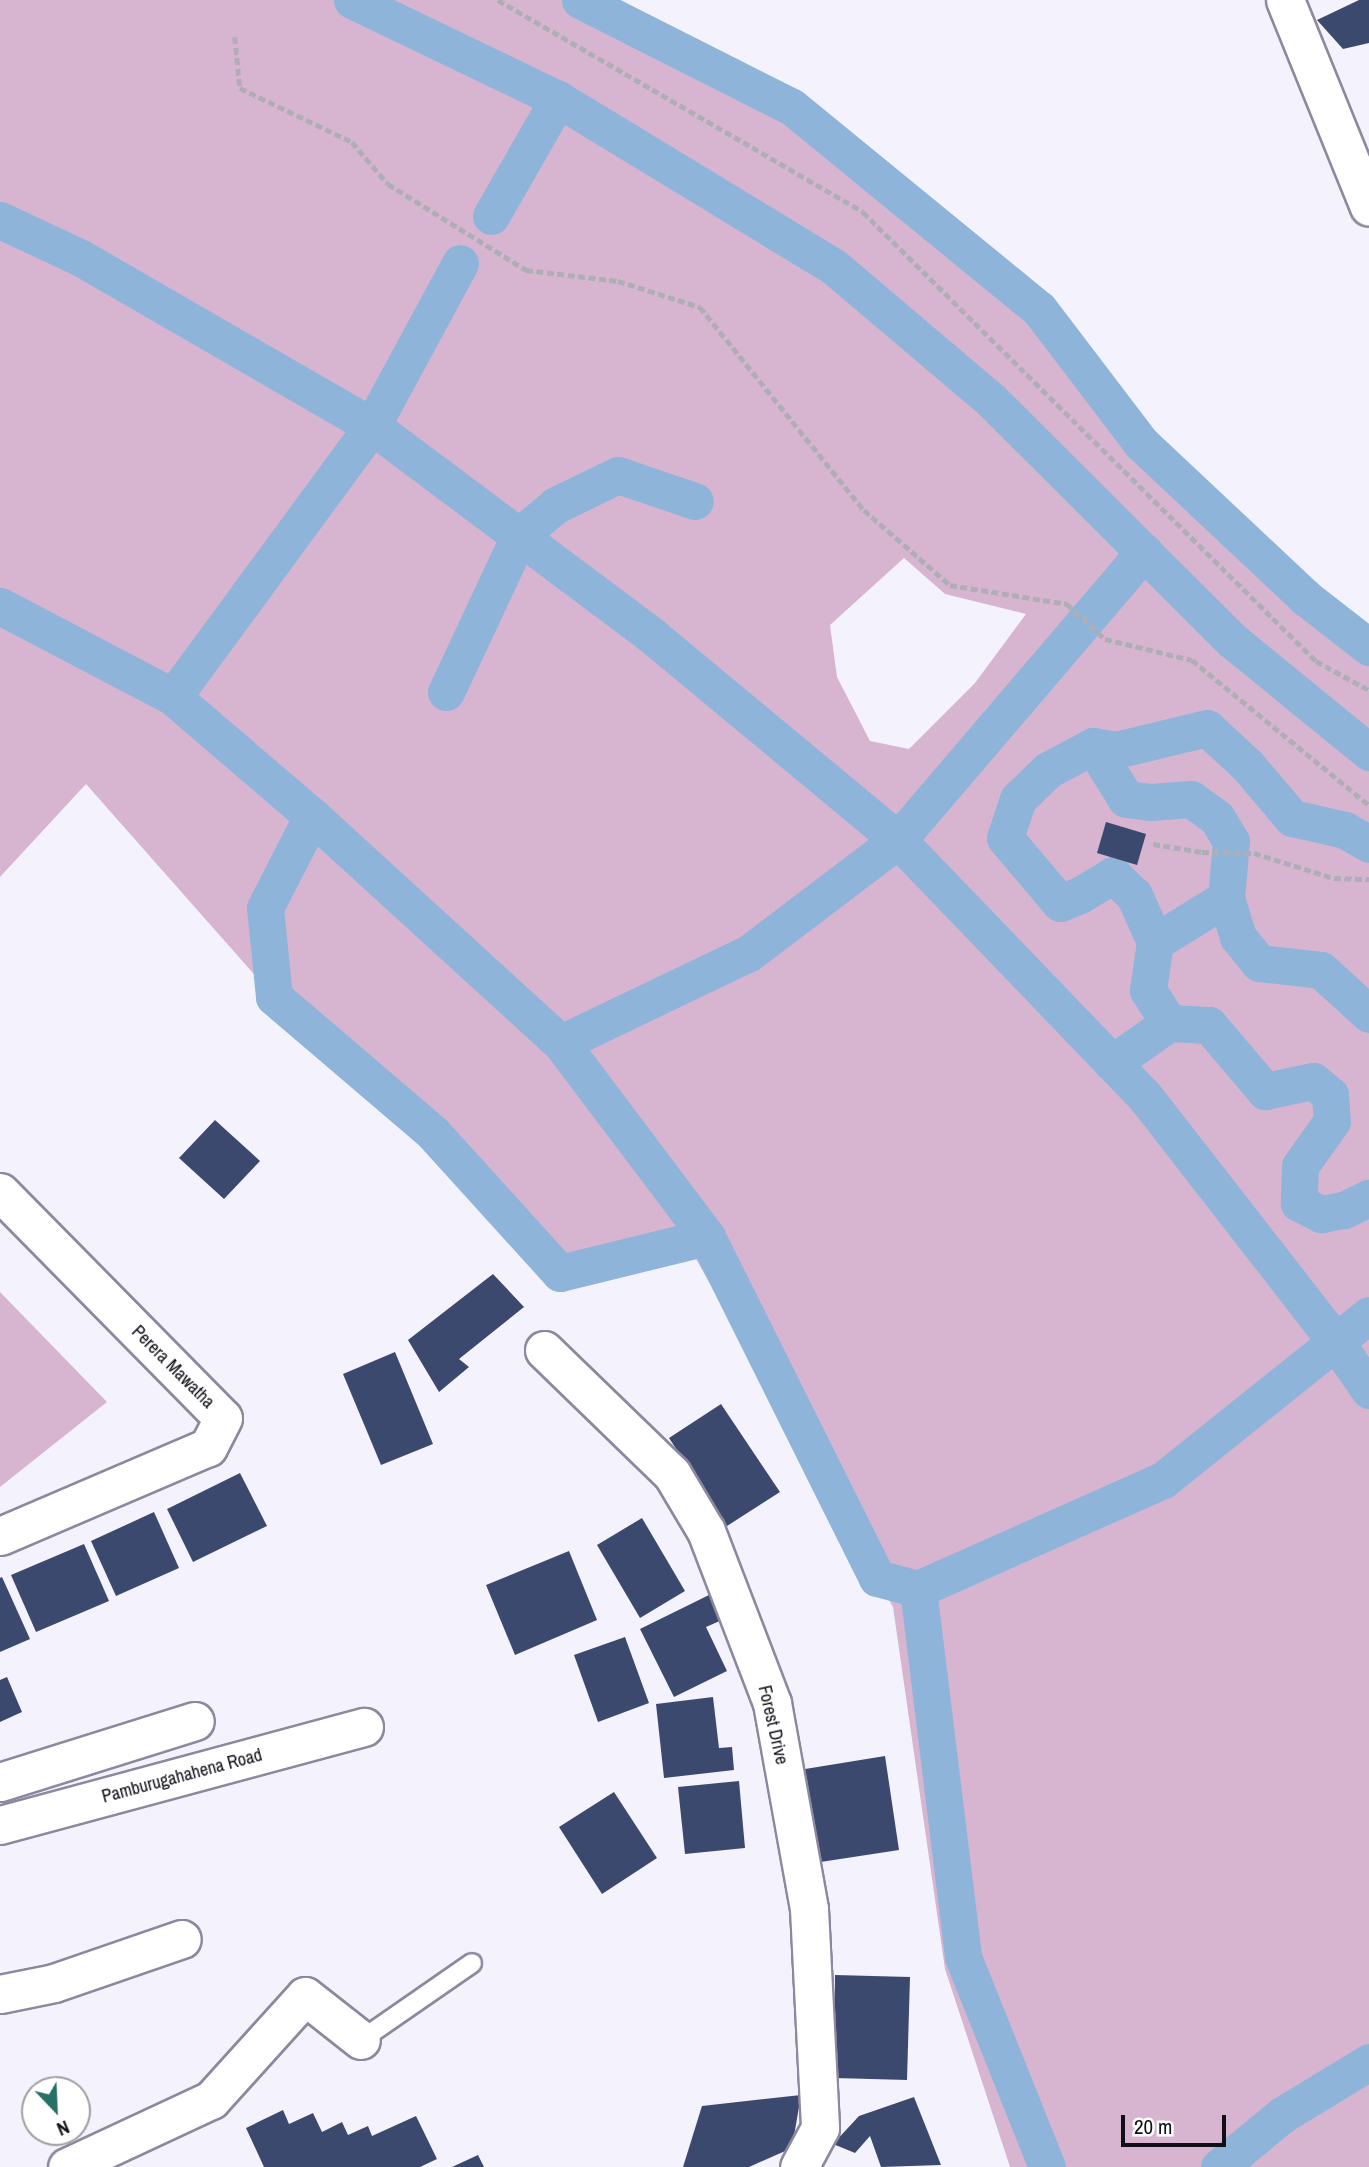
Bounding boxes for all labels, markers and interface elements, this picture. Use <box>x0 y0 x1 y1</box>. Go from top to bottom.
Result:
street label: Perera Mawatha <box>127 1321 219 1413</box>
street label: Forest Drive <box>753 1683 793 1767</box>
street label: Pamburugahahena Road <box>100 1744 264 1808</box>
north arrow <box>21 2076 91 2146</box>
scale bar <box>1124 2100 1229 2144</box>
text: 20 m <box>1134 2112 1172 2141</box>
text: N <box>53 2114 74 2143</box>

